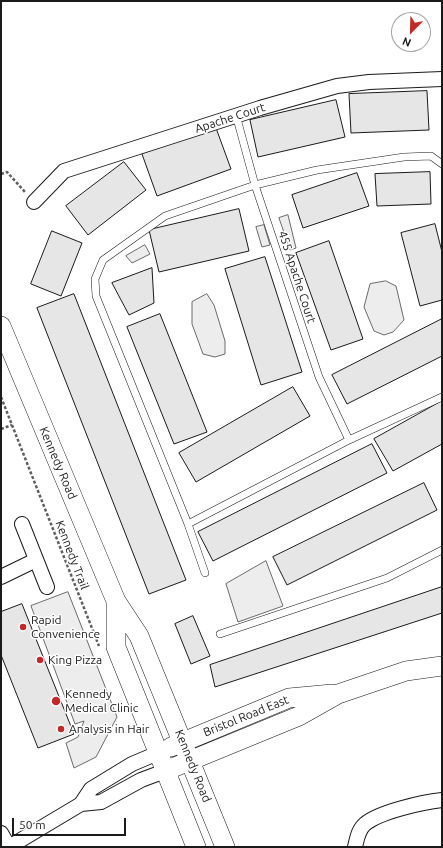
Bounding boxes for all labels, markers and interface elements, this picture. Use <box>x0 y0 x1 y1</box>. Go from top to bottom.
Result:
north arrow <box>391 12 431 52</box>
text: N <box>401 35 413 49</box>
street label: Apache Court <box>193 100 267 136</box>
street label: 455 Apache Court <box>275 229 319 325</box>
street label: Kennedy Road <box>36 425 80 501</box>
street label: Kennedy Trail <box>52 518 92 592</box>
place label: Rapid Convenience <box>31 613 100 641</box>
marker: Rapid Convenience <box>18 622 28 632</box>
place label: King Pizza <box>48 653 102 667</box>
marker: King Pizza <box>35 655 45 665</box>
place label: Kennedy Medical Clinic <box>65 687 138 715</box>
street label: Bristol Road East <box>201 692 291 740</box>
marker: Kennedy Medical Clinic <box>50 695 62 707</box>
place label: Analysis in Hair <box>69 722 149 736</box>
marker: Analysis in Hair <box>56 724 66 734</box>
street label: Kennedy Road <box>172 727 214 805</box>
scale bar <box>14 810 128 836</box>
text: 50 m <box>19 818 46 831</box>

